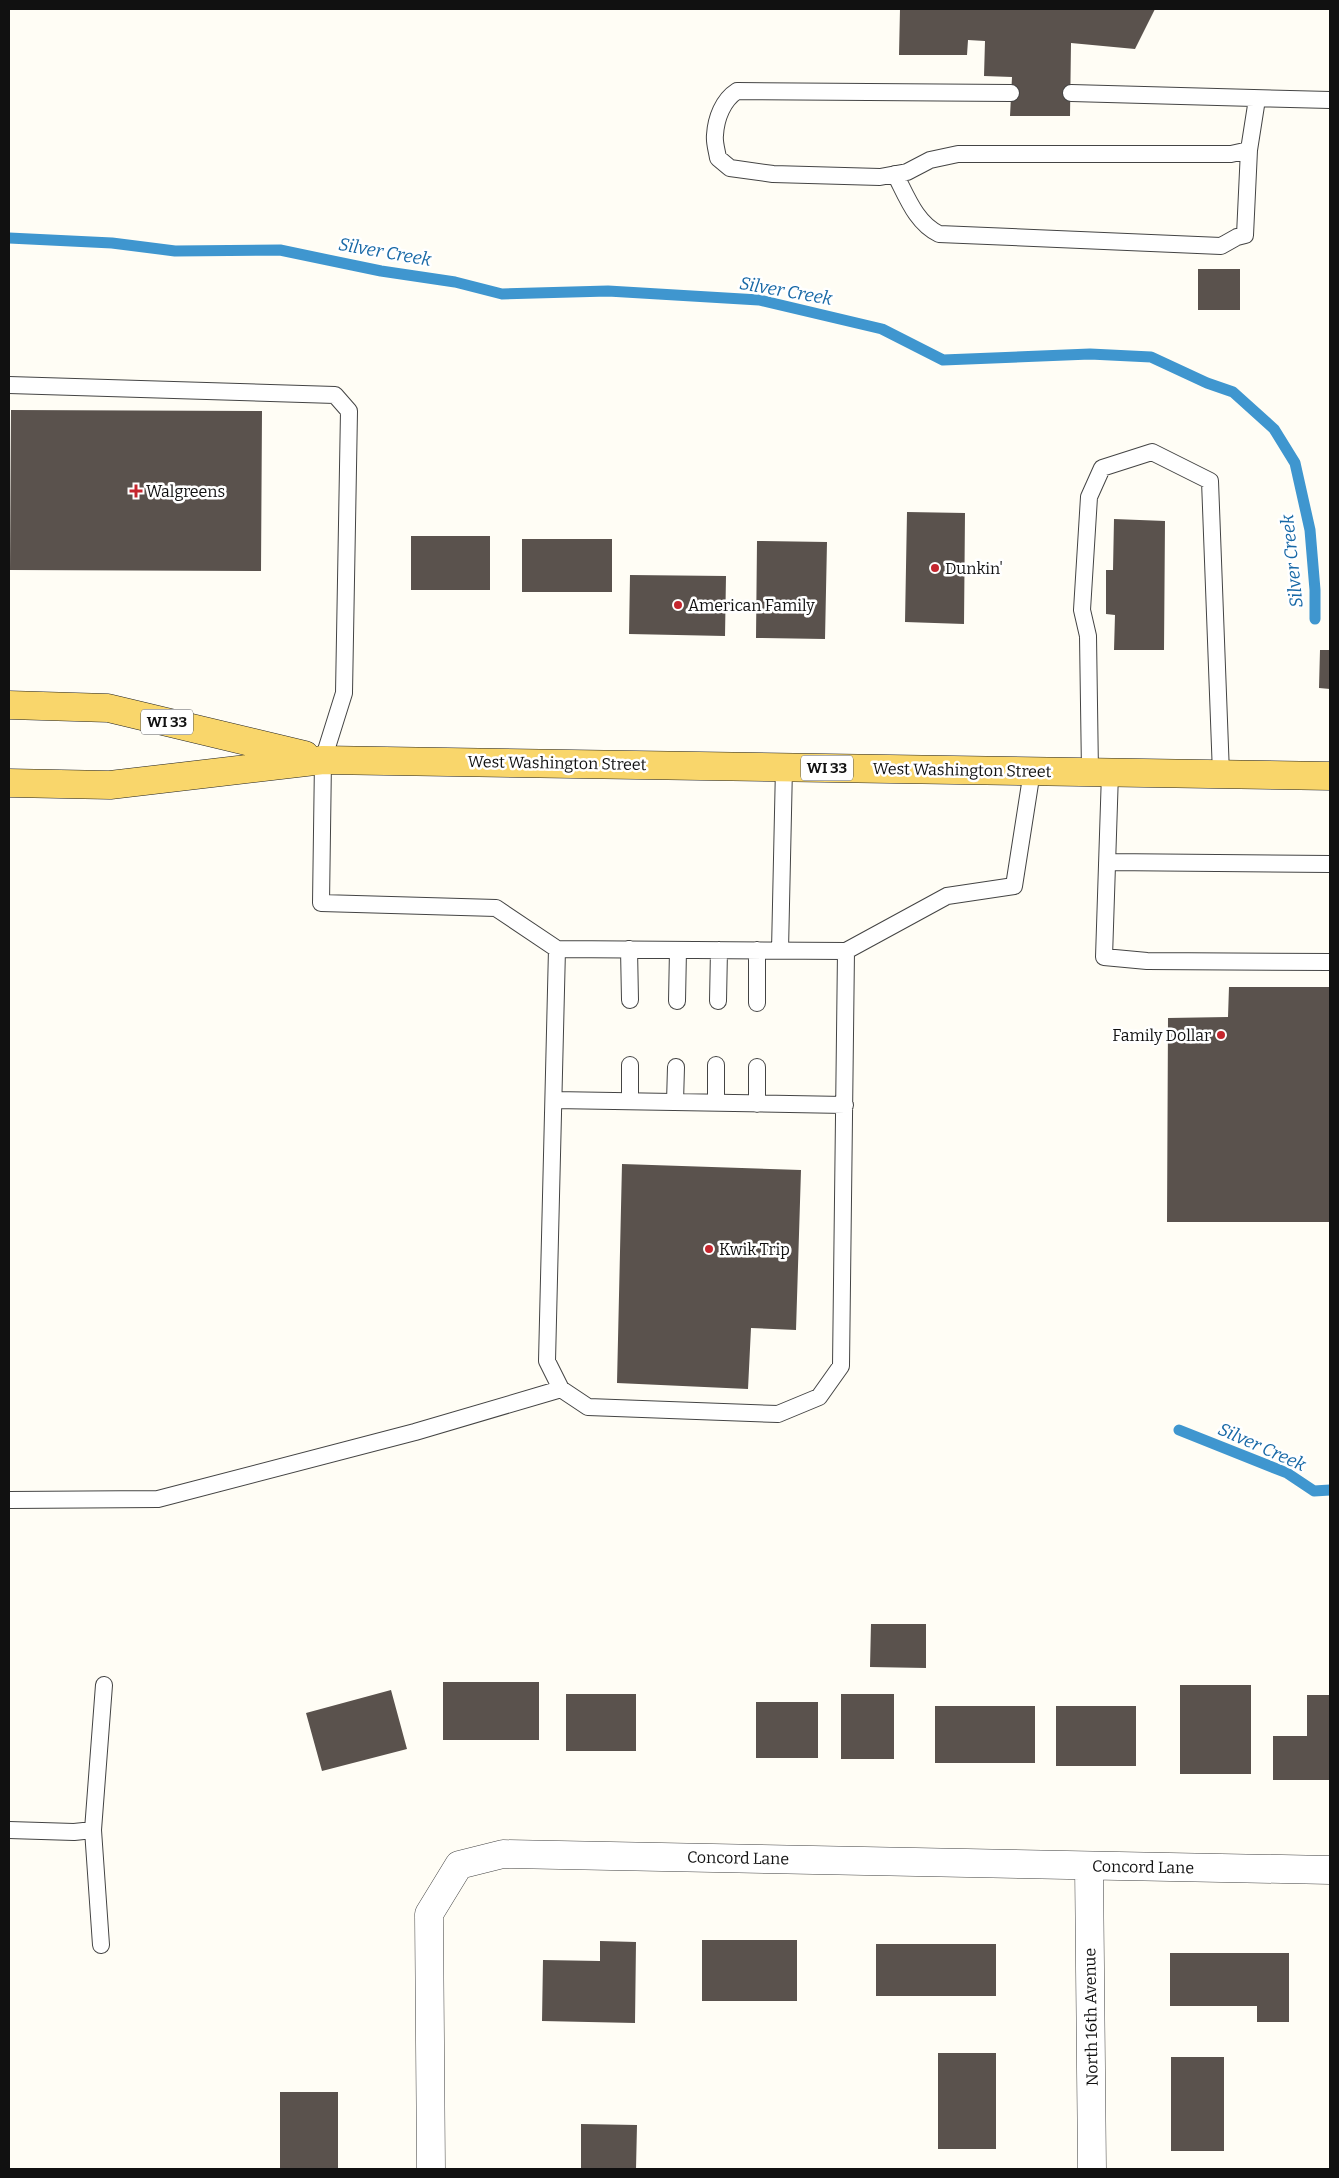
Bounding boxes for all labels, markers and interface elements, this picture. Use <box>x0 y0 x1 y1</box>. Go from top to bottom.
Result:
water label: Silver Creek <box>337 233 433 271</box>
water label: Silver Creek <box>738 272 834 310</box>
place label: Walgreens <box>146 482 225 501</box>
marker: Walgreens <box>130 485 142 497</box>
water label: Silver Creek <box>1276 513 1308 609</box>
place label: Dunkin' <box>945 559 1003 578</box>
marker: Dunkin' <box>929 562 941 574</box>
place label: American Family <box>688 596 815 615</box>
marker: American Family <box>672 599 684 611</box>
road number: WI 33 <box>141 710 193 734</box>
street label: West Washington Street <box>467 752 647 774</box>
road number: WI 33 <box>801 756 853 780</box>
street label: West Washington Street <box>872 759 1052 781</box>
place label: Family Dollar <box>1112 1026 1211 1045</box>
marker: Family Dollar <box>1215 1029 1227 1041</box>
place label: Kwik Trip <box>719 1240 790 1259</box>
marker: Kwik Trip <box>703 1243 715 1255</box>
water label: Silver Creek <box>1215 1418 1310 1476</box>
street label: Concord Lane <box>687 1848 789 1868</box>
street label: Concord Lane <box>1092 1857 1194 1877</box>
street label: North 16th Avenue <box>1080 1948 1102 2086</box>

